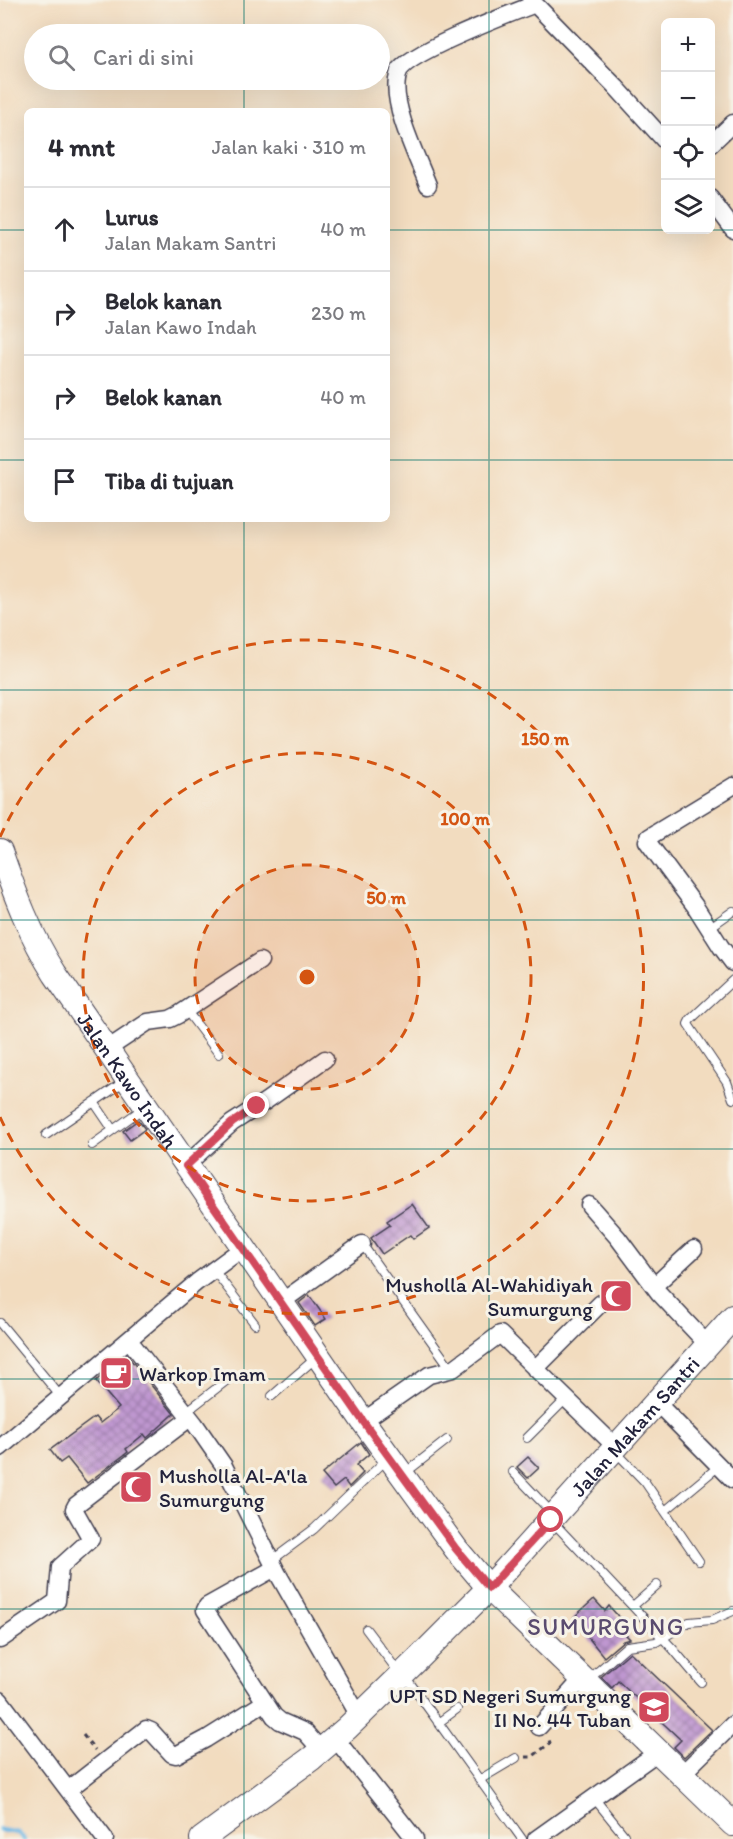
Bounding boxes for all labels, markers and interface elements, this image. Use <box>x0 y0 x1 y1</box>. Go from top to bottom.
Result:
map controls <box>661 18 715 234</box>
button: + <box>661 18 715 72</box>
search box <box>24 24 390 90</box>
icon: search <box>45 41 78 74</box>
text: Cari di sini <box>93 44 194 71</box>
button: − <box>661 72 715 126</box>
button: locate <box>661 126 715 180</box>
text: 4 mnt <box>48 131 115 163</box>
text: Jalan kaki · 310 m <box>212 135 366 159</box>
button: layers <box>661 180 715 234</box>
text: Lurus <box>105 204 159 231</box>
icon: ahead <box>48 213 81 246</box>
text: 40 m <box>320 217 366 241</box>
text: Jalan Makam Santri <box>105 231 276 255</box>
text: Belok kanan <box>105 288 222 315</box>
icon: right <box>48 297 81 330</box>
text: 230 m <box>311 301 366 325</box>
text: Jalan Kawo Indah <box>105 315 257 339</box>
icon: right <box>48 381 81 414</box>
text: Belok kanan <box>105 384 222 411</box>
text: 40 m <box>320 385 366 409</box>
icon: arrive <box>48 465 81 498</box>
text: Tiba di tujuan <box>105 468 234 495</box>
text: 150 m <box>521 728 570 750</box>
text: 100 m <box>440 808 491 830</box>
text: 50 m <box>366 887 407 909</box>
centre of rings <box>297 967 317 987</box>
street label: Jalan Kawo Indah <box>73 1007 184 1153</box>
route end <box>243 1092 269 1118</box>
place label: Musholla Al-Wahidiyah Sumurgung <box>385 1272 593 1321</box>
mosque icon: Musholla Al-Wahidiyah Sumurgung <box>598 1278 634 1314</box>
street label: Jalan Makam Santri <box>565 1351 704 1501</box>
cafe icon: Warkop Imam <box>98 1355 134 1391</box>
place label: Warkop Imam <box>139 1361 266 1386</box>
place label: Musholla Al-A'la Sumurgung <box>159 1463 307 1512</box>
mosque icon: Musholla Al-A'la Sumurgung <box>118 1469 154 1505</box>
route start <box>537 1506 563 1532</box>
district label: SUMURGUNG <box>527 1612 685 1641</box>
place label: UPT SD Negeri Sumurgung II No. 44 Tuban <box>389 1683 631 1732</box>
school or university icon: UPT SD Negeri Sumurgung II No. 44 Tuban <box>636 1689 672 1725</box>

